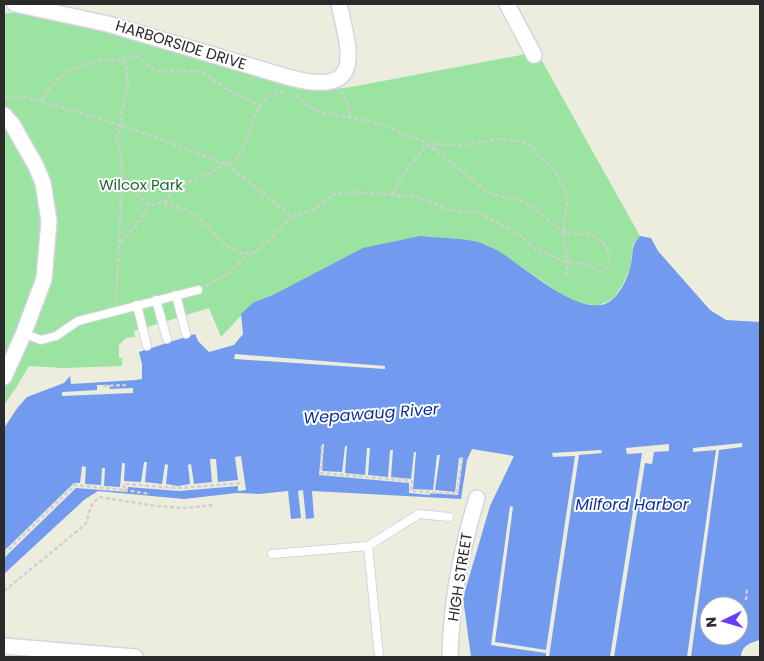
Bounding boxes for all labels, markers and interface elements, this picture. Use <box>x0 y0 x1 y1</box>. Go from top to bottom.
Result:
street label: HARBORSIDE DRIVE <box>113 15 249 74</box>
park label: Wilcox Park <box>99 174 183 195</box>
water label: Wepawaug River <box>303 397 440 430</box>
water label: Milford Harbor <box>575 493 690 516</box>
street label: HIGH STREET <box>442 531 477 623</box>
north arrow <box>699 596 749 646</box>
text: N <box>701 616 721 628</box>

